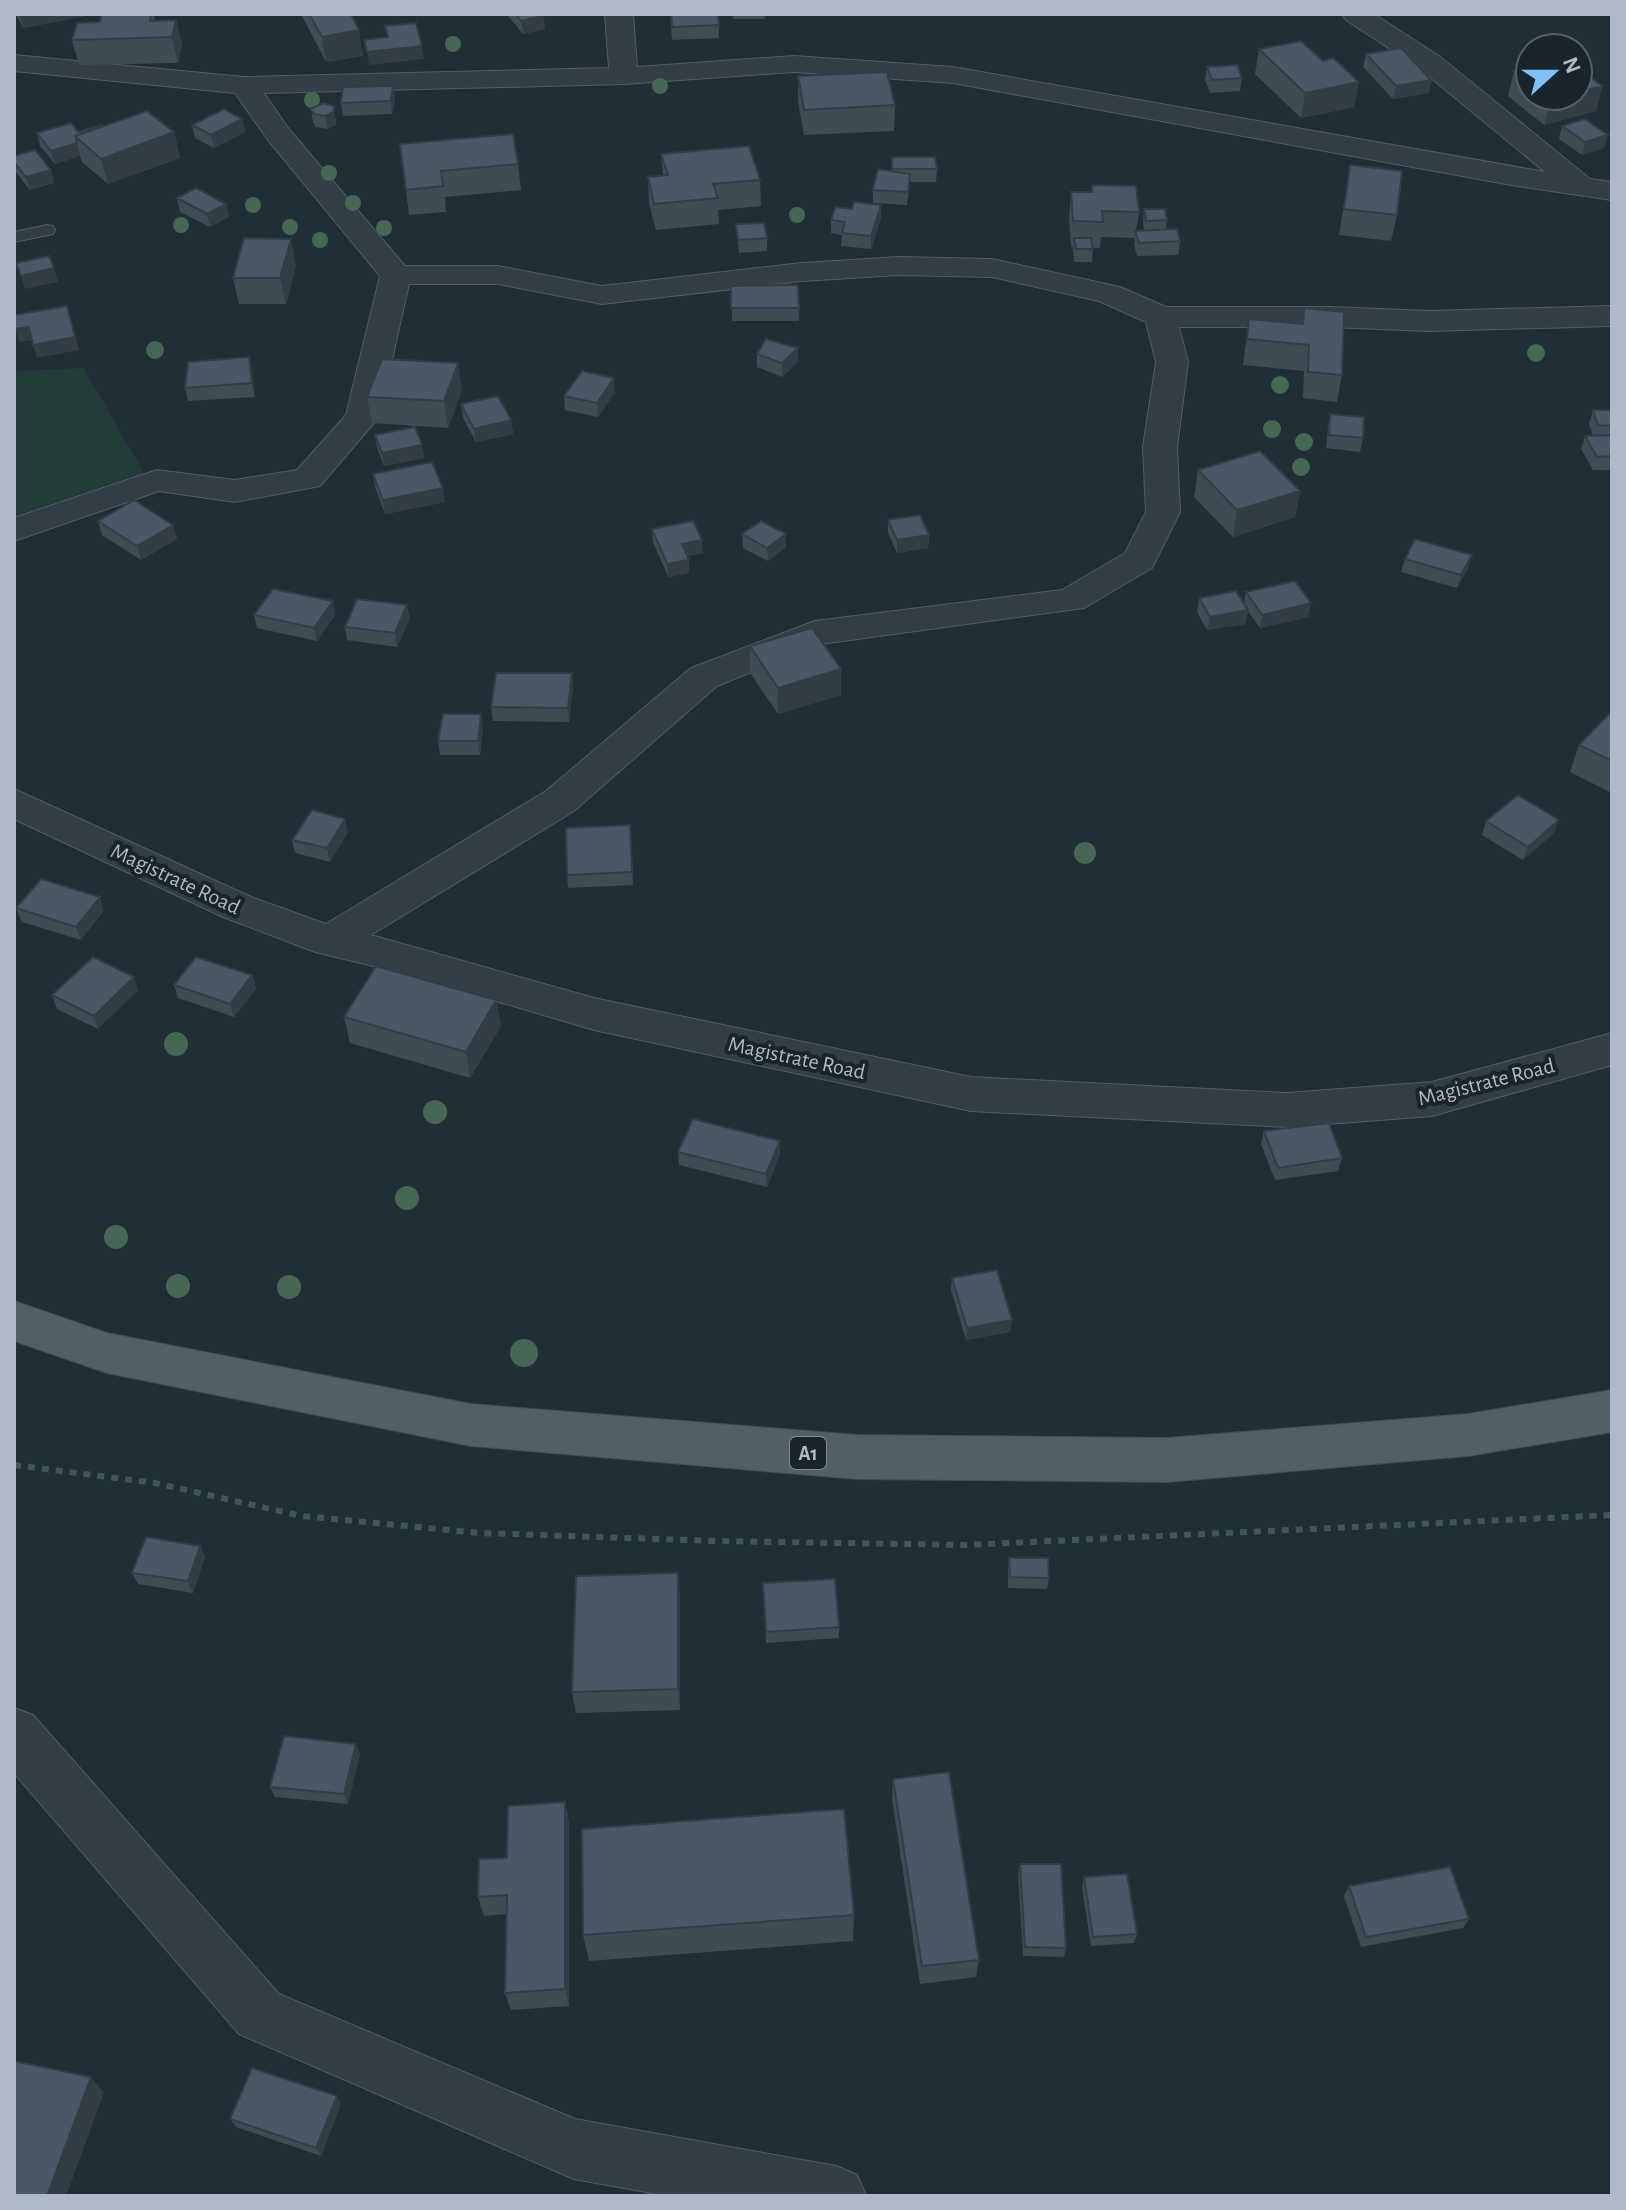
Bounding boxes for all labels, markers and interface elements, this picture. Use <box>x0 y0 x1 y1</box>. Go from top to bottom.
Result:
north arrow <box>1514 32 1594 112</box>
text: N <box>1559 54 1585 76</box>
street label: Magistrate Road <box>108 839 244 918</box>
street label: Magistrate Road <box>726 1033 867 1083</box>
street label: Magistrate Road <box>1416 1054 1557 1110</box>
road number: A1 <box>790 1437 826 1469</box>

